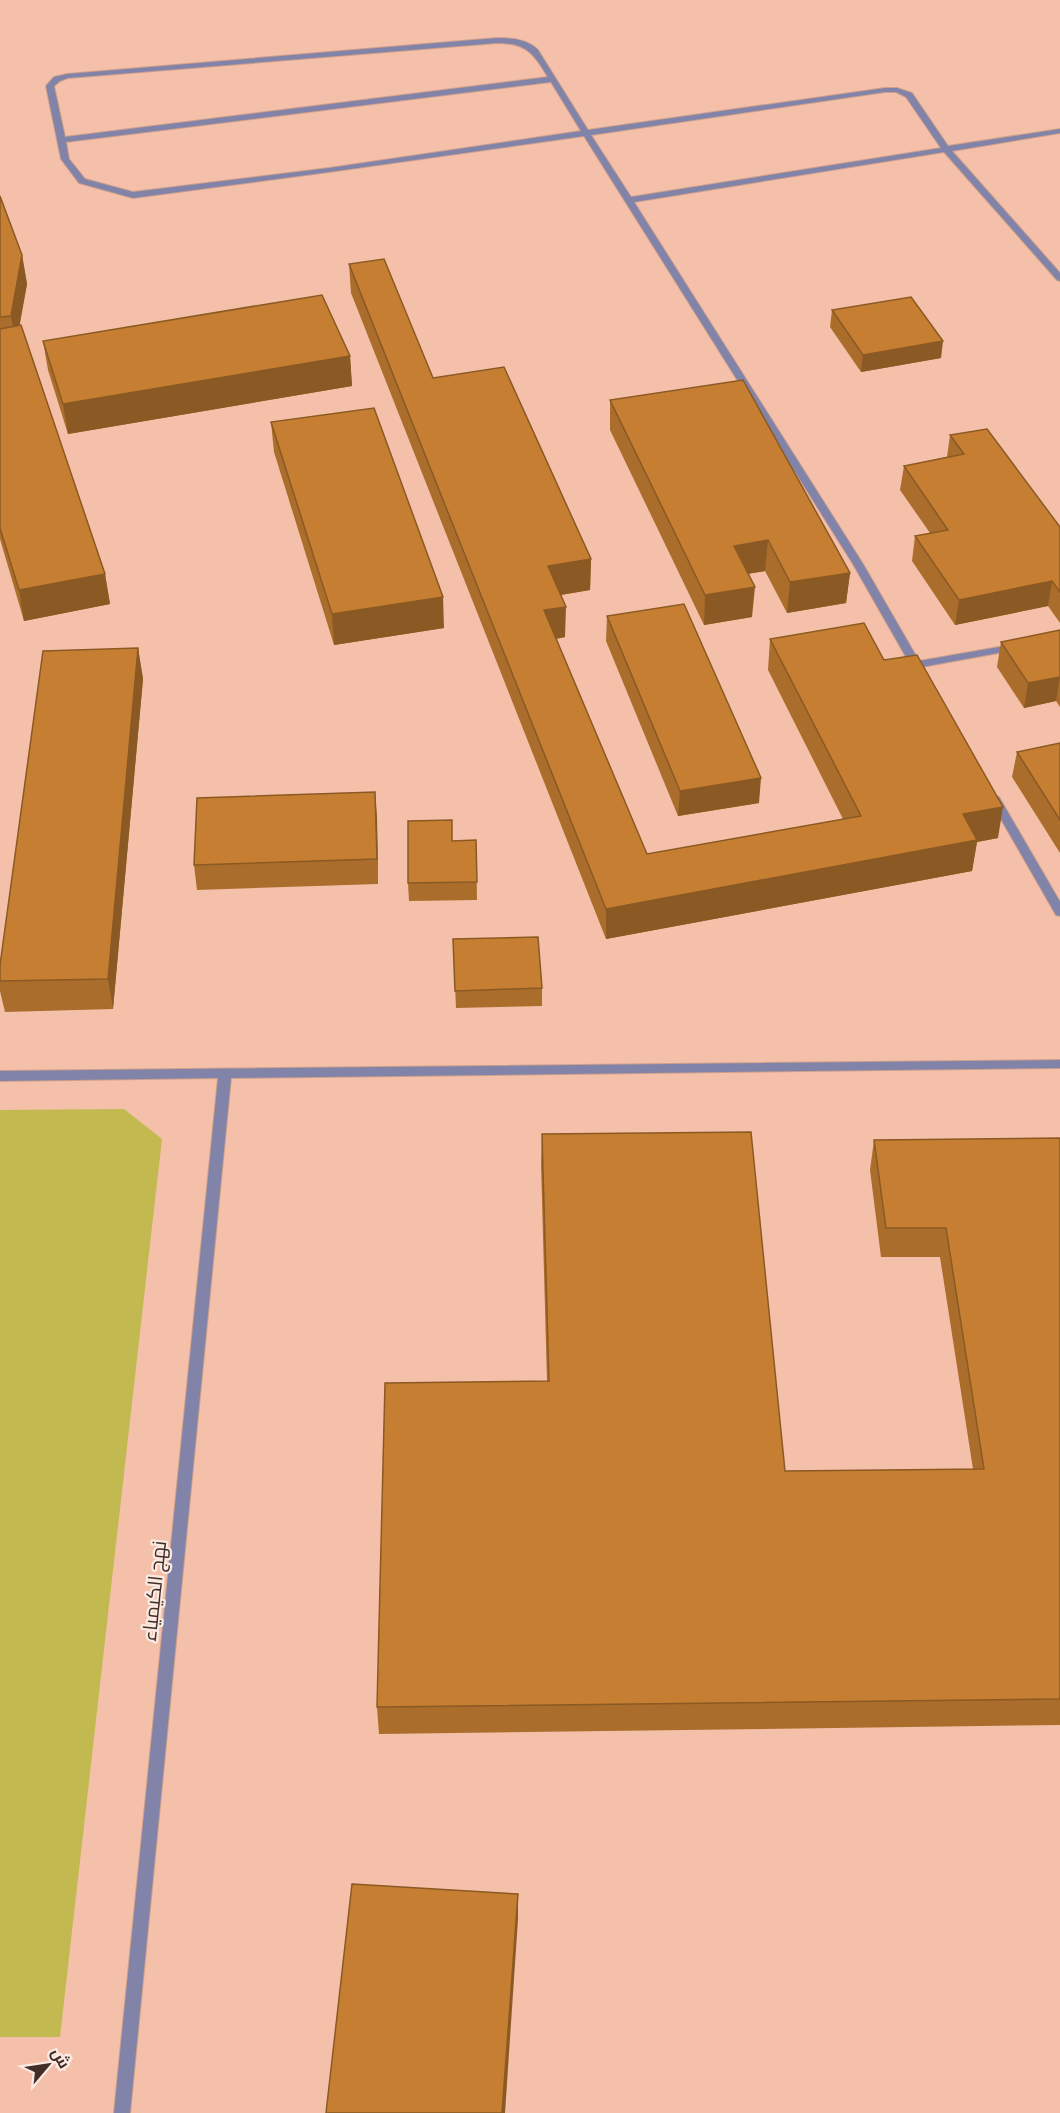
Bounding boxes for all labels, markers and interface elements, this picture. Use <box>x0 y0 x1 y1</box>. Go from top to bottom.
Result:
street label: نهج الكيمياء <box>137 1539 173 1643</box>
north arrow <box>18 2035 78 2095</box>
text: ش <box>47 2044 74 2072</box>

